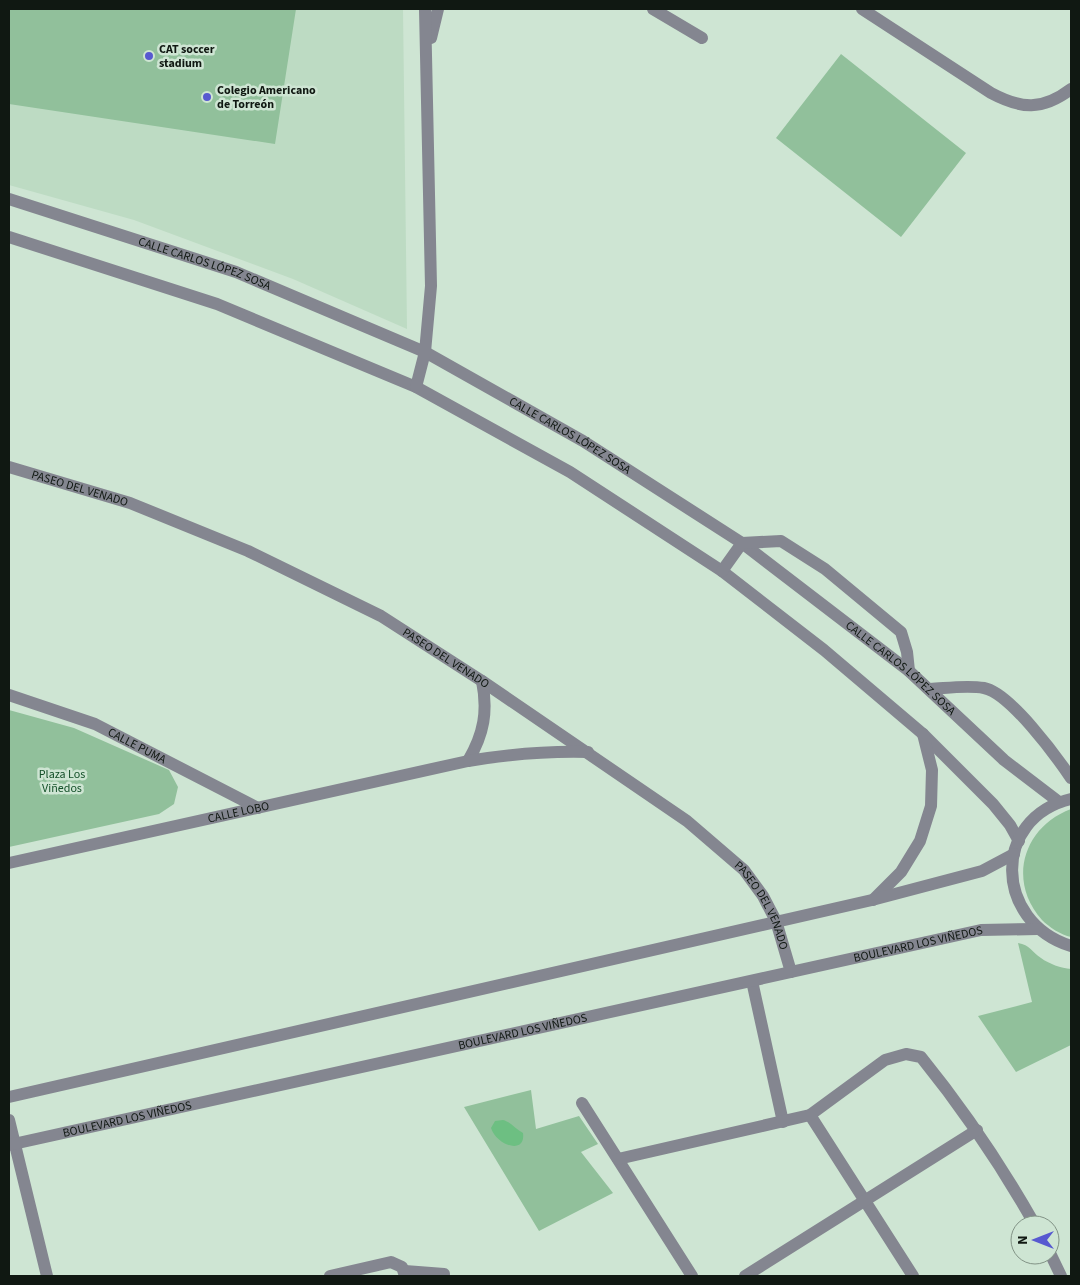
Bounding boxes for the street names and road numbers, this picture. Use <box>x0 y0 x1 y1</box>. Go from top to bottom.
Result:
street label: CALLE CARLOS LÓPEZ SOSA <box>136 233 274 295</box>
street label: CALLE CARLOS LÓPEZ SOSA <box>506 393 634 479</box>
street label: PASEO DEL VENADO <box>29 466 130 511</box>
street label: CALLE CARLOS LÓPEZ SOSA <box>842 617 960 720</box>
street label: PASEO DEL VENADO <box>399 624 493 693</box>
street label: CALLE PUMA <box>105 724 169 768</box>
street label: CALLE LOBO <box>206 797 271 828</box>
street label: PASEO DEL VENADO <box>730 857 792 952</box>
street label: BOULEVARD LOS VIÑEDOS <box>852 922 984 967</box>
street label: BOULEVARD LOS VIÑEDOS <box>457 1009 589 1054</box>
street label: BOULEVARD LOS VIÑEDOS <box>61 1097 193 1142</box>

